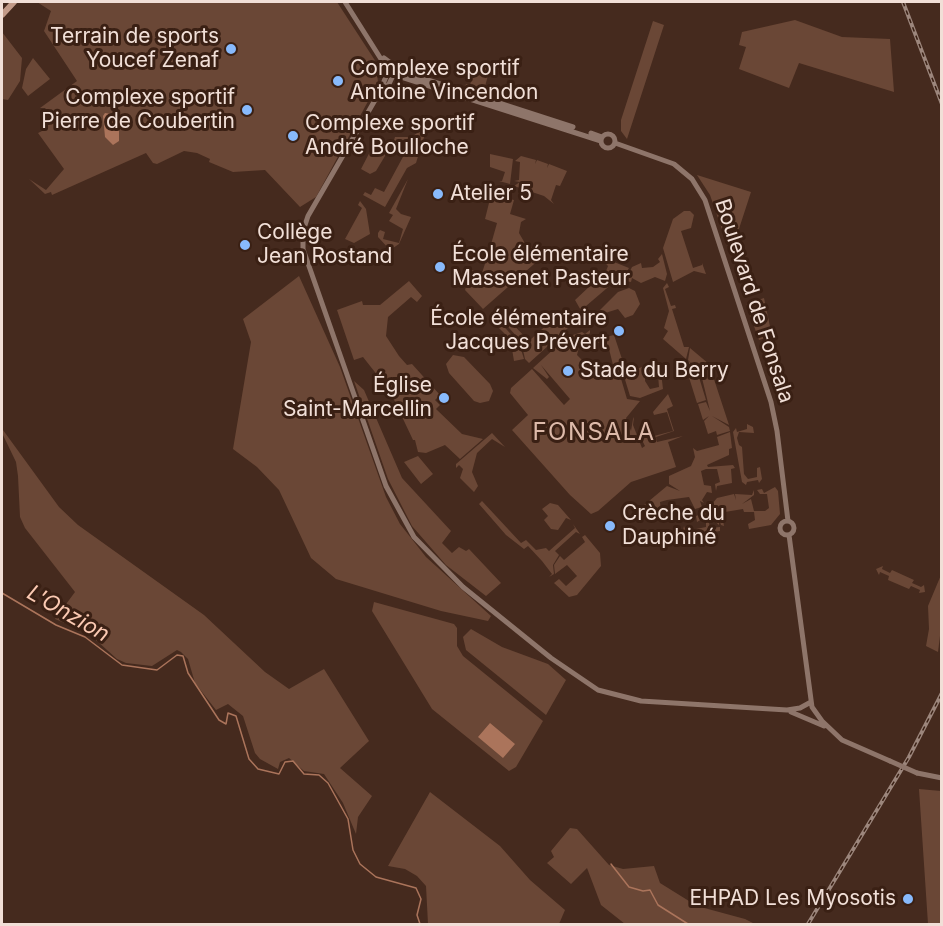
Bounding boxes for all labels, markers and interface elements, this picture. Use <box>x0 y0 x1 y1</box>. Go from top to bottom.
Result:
place label: Terrain de sports Youcef Zenaf <box>50 24 219 74</box>
marker: Terrain de sports Youcef Zenaf <box>224 42 238 56</box>
place label: Complexe sportif Antoine Vincendon <box>350 56 538 106</box>
marker: Complexe sportif Antoine Vincendon <box>331 74 345 88</box>
place label: Complexe sportif Pierre de Coubertin <box>41 85 235 135</box>
marker: Complexe sportif Pierre de Coubertin <box>240 103 254 117</box>
place label: Complexe sportif André Boulloche <box>305 111 475 161</box>
marker: Complexe sportif André Boulloche <box>286 129 300 143</box>
place label: Atelier 5 <box>450 181 532 207</box>
marker: Atelier 5 <box>431 187 445 201</box>
street label: Boulevard de Fonsala <box>709 196 799 406</box>
place label: Collège Jean Rostand <box>257 220 392 270</box>
marker: Collège Jean Rostand <box>238 238 252 252</box>
place label: École élémentaire Massenet Pasteur <box>452 242 630 292</box>
marker: École élémentaire Massenet Pasteur <box>433 260 447 274</box>
place label: École élémentaire Jacques Prévert <box>430 306 607 356</box>
marker: École élémentaire Jacques Prévert <box>612 324 626 338</box>
place label: Stade du Berry <box>580 358 729 384</box>
marker: Stade du Berry <box>561 364 575 378</box>
place label: Église Saint-Marcellin <box>283 373 432 423</box>
marker: Église Saint-Marcellin <box>437 391 451 405</box>
district label: FONSALA <box>532 419 656 447</box>
place label: Crèche du Dauphiné <box>622 501 725 551</box>
marker: Crèche du Dauphiné <box>603 519 617 533</box>
water label: L'Onzion <box>22 580 114 648</box>
place label: EHPAD Les Myosotis <box>689 886 896 912</box>
marker: EHPAD Les Myosotis <box>901 892 915 906</box>

